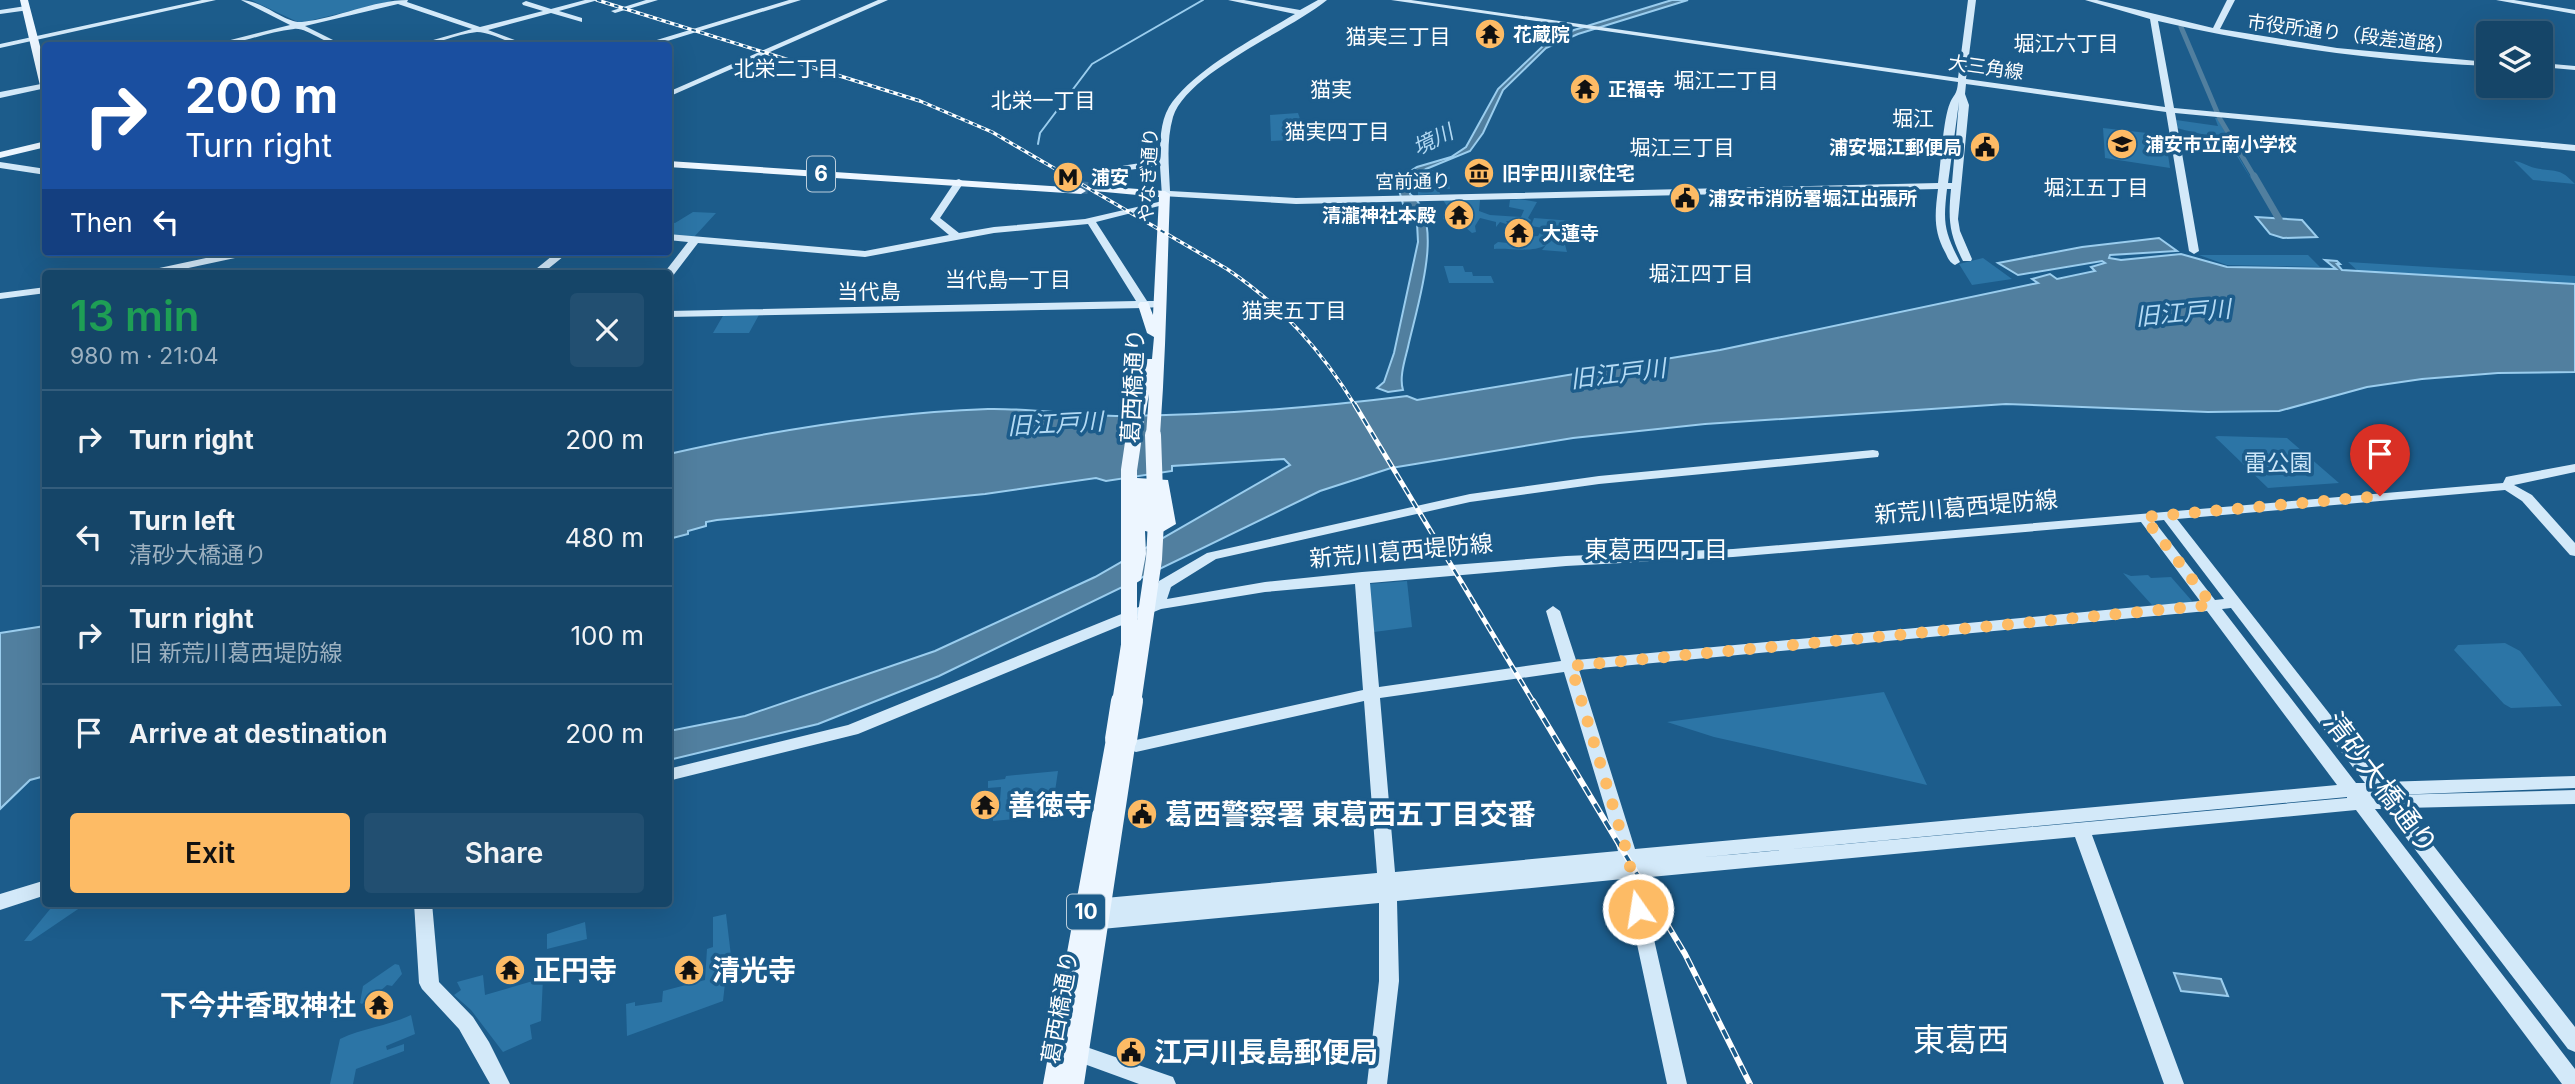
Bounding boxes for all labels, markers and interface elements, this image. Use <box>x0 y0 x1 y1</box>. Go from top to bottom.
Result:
street label: 市役所通り（段差道路） <box>2246 10 2456 59</box>
temple icon: 花蔵院 <box>1473 17 1507 51</box>
map controls <box>2476 21 2553 98</box>
button: layers <box>2476 21 2553 98</box>
place label: 花蔵院 <box>1513 23 1570 46</box>
district label: 猫実三丁目 <box>1346 24 1451 49</box>
district label: 堀江六丁目 <box>2014 31 2119 56</box>
street label: 大三角線 <box>1947 51 2025 84</box>
district label: 北栄二丁目 <box>734 56 839 81</box>
text: 200 m <box>185 66 338 125</box>
district label: 堀江二丁目 <box>1674 68 1779 93</box>
icon: right <box>70 70 161 161</box>
temple icon: 正福寺 <box>1568 72 1602 106</box>
district label: 猫実 <box>1310 77 1352 102</box>
place label: 正福寺 <box>1608 78 1665 101</box>
district label: 北栄一丁目 <box>991 88 1096 113</box>
district label: 堀江 <box>1892 106 1934 131</box>
water label: 境川 <box>1408 118 1459 160</box>
district label: 猫実四丁目 <box>1285 119 1390 144</box>
text: Turn right <box>185 126 332 165</box>
street label: やなぎ通り <box>1135 127 1162 223</box>
school or university icon: 浦安市立南小学校 <box>2105 127 2139 161</box>
public building icon: 浦安堀江郵便局 <box>1968 130 2002 164</box>
place label: 浦安市立南小学校 <box>2145 133 2297 156</box>
district label: 堀江三丁目 <box>1630 135 1735 160</box>
place label: 浦安堀江郵便局 <box>1829 136 1962 159</box>
road number: 6 <box>807 156 835 192</box>
museum icon: 旧宇田川家住宅 <box>1462 156 1496 190</box>
metro station icon: 浦安 <box>1051 160 1085 194</box>
place label: 旧宇田川家住宅 <box>1502 162 1635 185</box>
place label: 浦安 <box>1091 166 1129 189</box>
street label: 宮前通り <box>1375 169 1451 194</box>
district label: 堀江五丁目 <box>2044 175 2149 200</box>
public building icon: 浦安市消防署堀江出張所 <box>1668 181 1702 215</box>
place label: 浦安市消防署堀江出張所 <box>1708 187 1917 210</box>
temple icon: 清瀧神社本殿 <box>1442 198 1476 232</box>
icon: left <box>147 203 185 241</box>
place label: 清瀧神社本殿 <box>1322 204 1436 227</box>
text: Then <box>70 207 133 238</box>
temple icon: 大蓮寺 <box>1502 216 1536 250</box>
place label: 大蓮寺 <box>1542 222 1599 245</box>
district label: 堀江四丁目 <box>1649 261 1754 286</box>
district label: 当代島一丁目 <box>945 267 1071 292</box>
district label: 当代島 <box>838 279 901 304</box>
text: 13 min <box>70 290 200 341</box>
button: close <box>570 293 644 367</box>
water label: 旧江戸川 <box>2134 294 2235 331</box>
district label: 猫実五丁目 <box>1242 298 1347 323</box>
street label: 葛西橋通り <box>1116 328 1150 444</box>
text: 980 m · 21:04 <box>70 342 219 370</box>
water label: 旧江戸川 <box>1569 353 1670 394</box>
water label: 旧江戸川 <box>1006 406 1107 440</box>
icon: right <box>70 420 108 458</box>
text: Turn right <box>129 424 254 455</box>
text: 200 m <box>565 424 644 455</box>
pin <box>2350 424 2410 496</box>
icon: arrive <box>2361 435 2399 473</box>
park label: 雷公園 <box>2244 449 2313 477</box>
street label: 新荒川葛西堤防線 <box>1873 485 2059 529</box>
text: Turn left <box>129 505 235 536</box>
icon: left <box>70 518 108 556</box>
text: 480 m <box>565 522 644 553</box>
street label: 新荒川葛西堤防線 <box>1308 529 1494 573</box>
district label: 東葛西四丁目 <box>1584 535 1728 564</box>
text: 清砂大橋通り <box>129 541 267 569</box>
text: Turn right <box>129 603 254 634</box>
icon: right <box>70 616 108 654</box>
text: 100 m <box>571 620 644 651</box>
text: 旧 新荒川葛西堤防線 <box>129 639 342 667</box>
street label: 清砂大橋通り <box>2317 706 2445 860</box>
icon: arrive <box>70 714 108 752</box>
text: Arrive at destination <box>129 718 388 749</box>
text: 200 m <box>565 718 644 749</box>
temple icon: 善徳寺 <box>968 788 1002 822</box>
place label: 善徳寺 <box>1008 788 1092 822</box>
public building icon: 葛西警察署 東葛西五丁目交番 <box>1125 797 1159 831</box>
place label: 葛西警察署 東葛西五丁目交番 <box>1165 797 1536 831</box>
button: Exit <box>70 813 350 893</box>
button: Share <box>364 813 644 893</box>
position arrow <box>1601 872 1675 946</box>
road number: 10 <box>1067 894 1105 930</box>
street label: 葛西橋通り <box>1036 948 1084 1066</box>
temple icon: 正円寺 <box>493 953 527 987</box>
place label: 正円寺 <box>533 953 617 987</box>
temple icon: 清光寺 <box>672 953 706 987</box>
place label: 清光寺 <box>712 953 796 987</box>
place label: 下今井香取神社 <box>160 988 356 1022</box>
temple icon: 下今井香取神社 <box>362 988 396 1022</box>
district label: 東葛西 <box>1913 1020 2009 1059</box>
public building icon: 江戸川長島郵便局 <box>1114 1035 1148 1069</box>
place label: 江戸川長島郵便局 <box>1154 1035 1378 1069</box>

